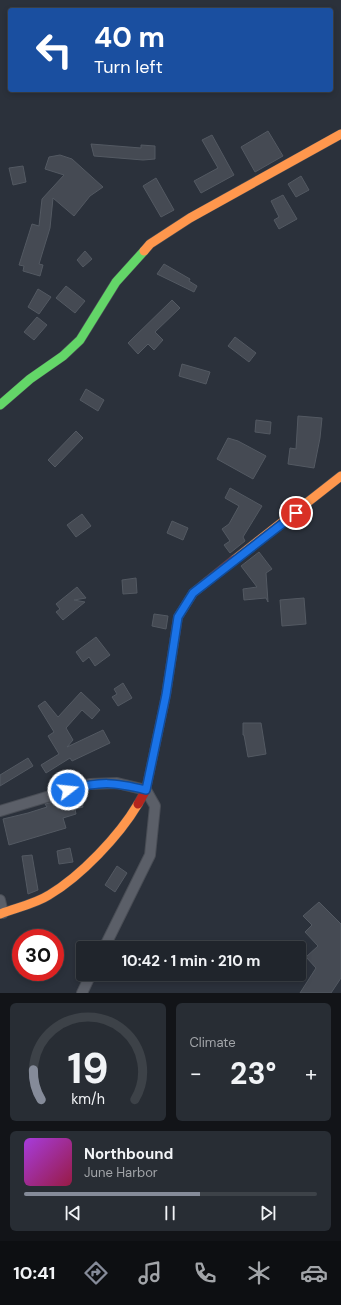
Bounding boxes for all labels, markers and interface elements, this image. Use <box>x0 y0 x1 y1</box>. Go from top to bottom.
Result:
text: 40 m <box>94 19 165 56</box>
icon: left <box>28 24 80 76</box>
text: Turn left <box>94 55 163 79</box>
pin <box>279 496 313 530</box>
icon: arrive <box>285 502 307 524</box>
position arrow <box>47 769 89 811</box>
speed limit sign: 30 <box>12 929 64 981</box>
text: 10:42 · 1 min · 210 m <box>122 951 260 971</box>
text: Climate <box>190 1034 236 1051</box>
text: 19 <box>67 1042 109 1096</box>
text: 23° <box>230 1054 276 1093</box>
text: − <box>190 1059 202 1088</box>
text: + <box>305 1059 317 1088</box>
text: km/h <box>71 1090 105 1108</box>
text: Northbound <box>84 1144 173 1164</box>
text: June Harbor <box>84 1164 158 1181</box>
icon: previous <box>62 1202 84 1224</box>
icon: pause <box>159 1202 181 1224</box>
icon: next <box>257 1202 279 1224</box>
icon: directions <box>82 1259 110 1287</box>
icon: music <box>136 1259 164 1287</box>
icon: phone <box>191 1259 219 1287</box>
icon: climate <box>245 1259 273 1287</box>
icon: car <box>300 1259 328 1287</box>
text: 10:41 <box>13 1261 55 1285</box>

